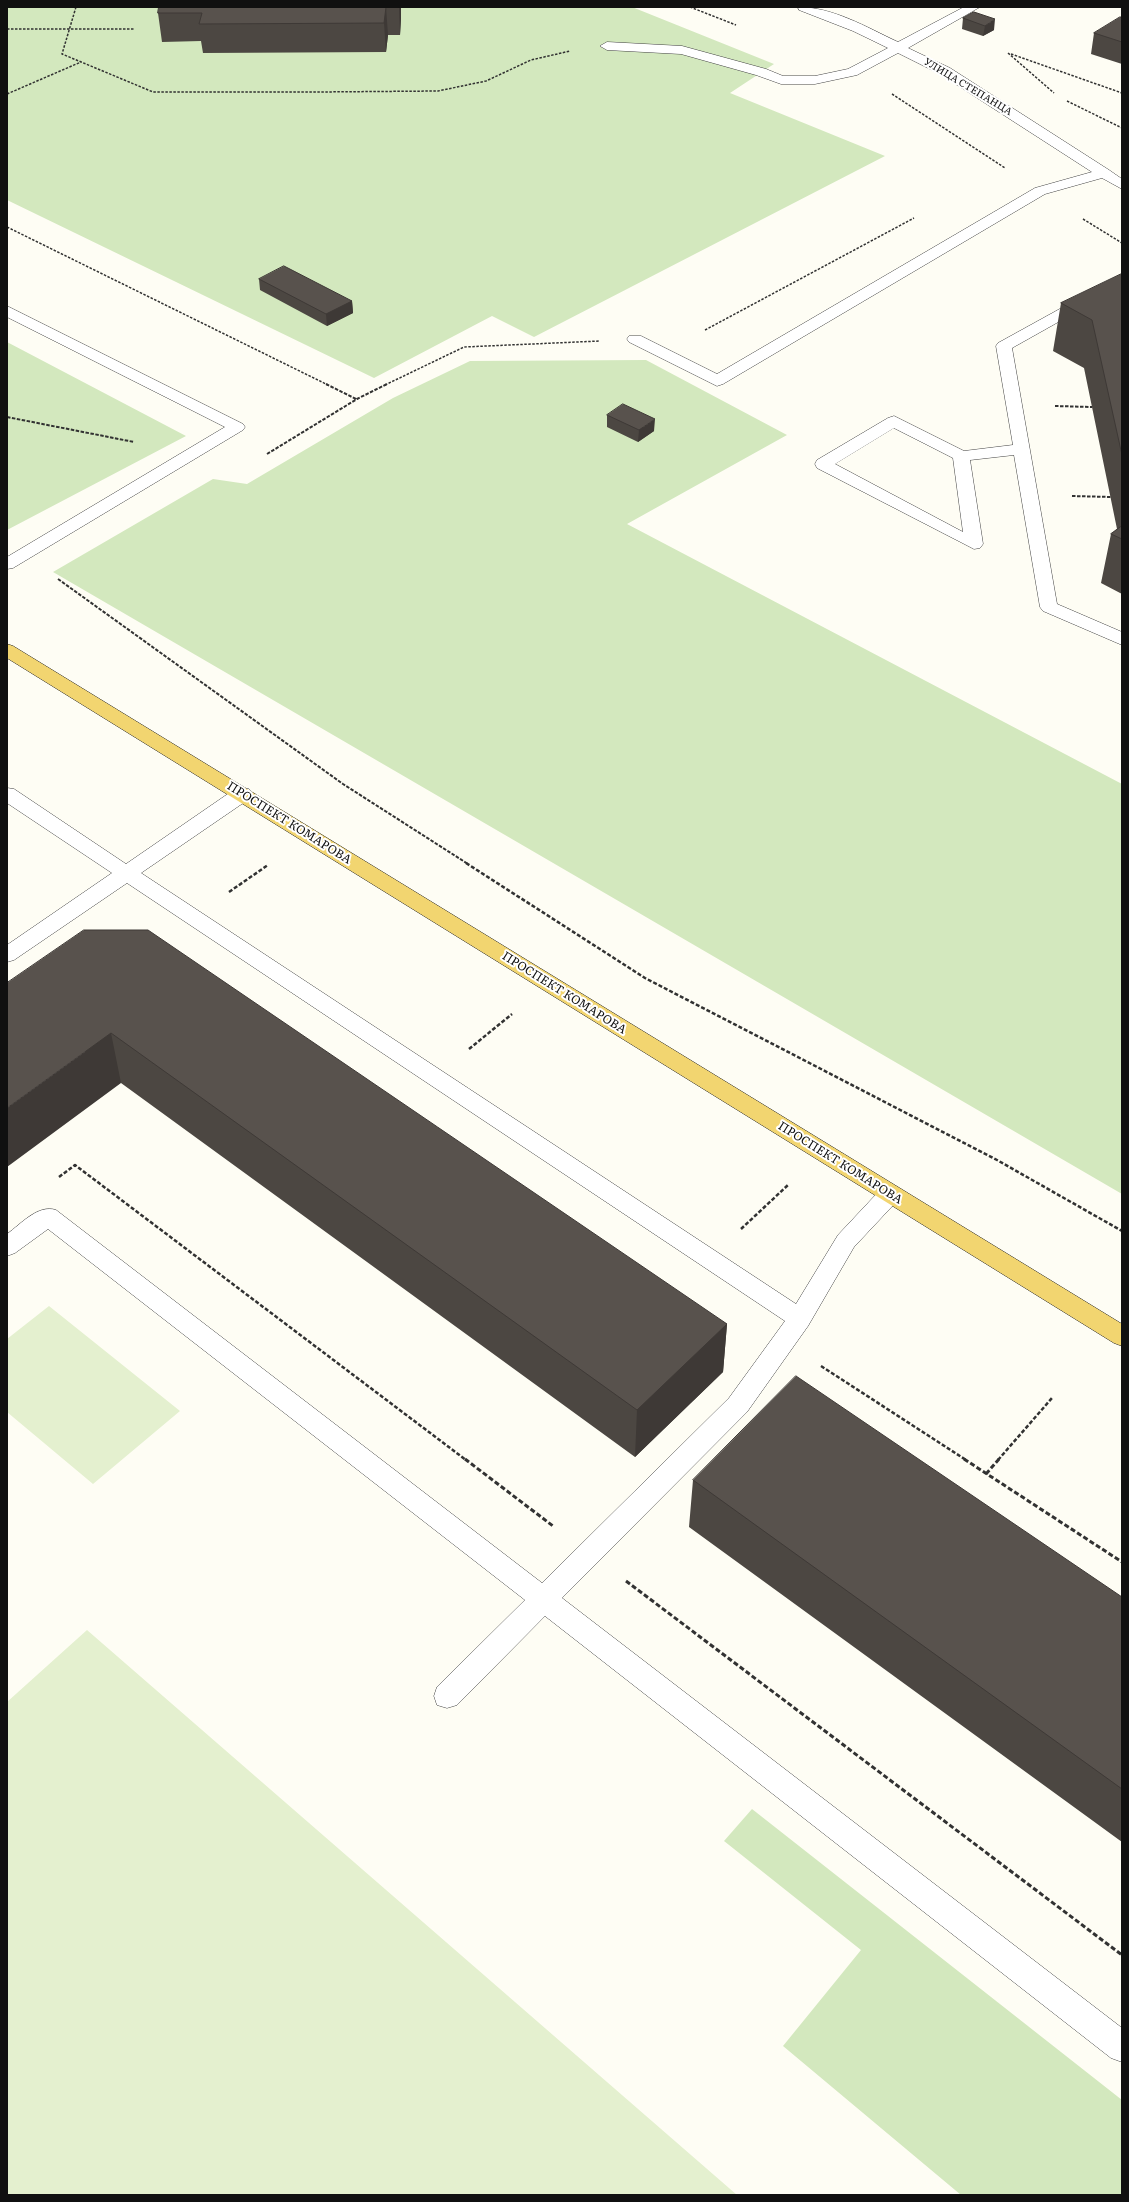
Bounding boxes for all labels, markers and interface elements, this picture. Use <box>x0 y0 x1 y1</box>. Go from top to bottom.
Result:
street label: УЛИЦА СТЕПАНЦА <box>922 56 1014 118</box>
street label: ПРОСПЕКТ КОМАРОВА <box>224 779 354 867</box>
street label: ПРОСПЕКТ КОМАРОВА <box>499 949 629 1037</box>
street label: ПРОСПЕКТ КОМАРОВА <box>775 1119 905 1207</box>

